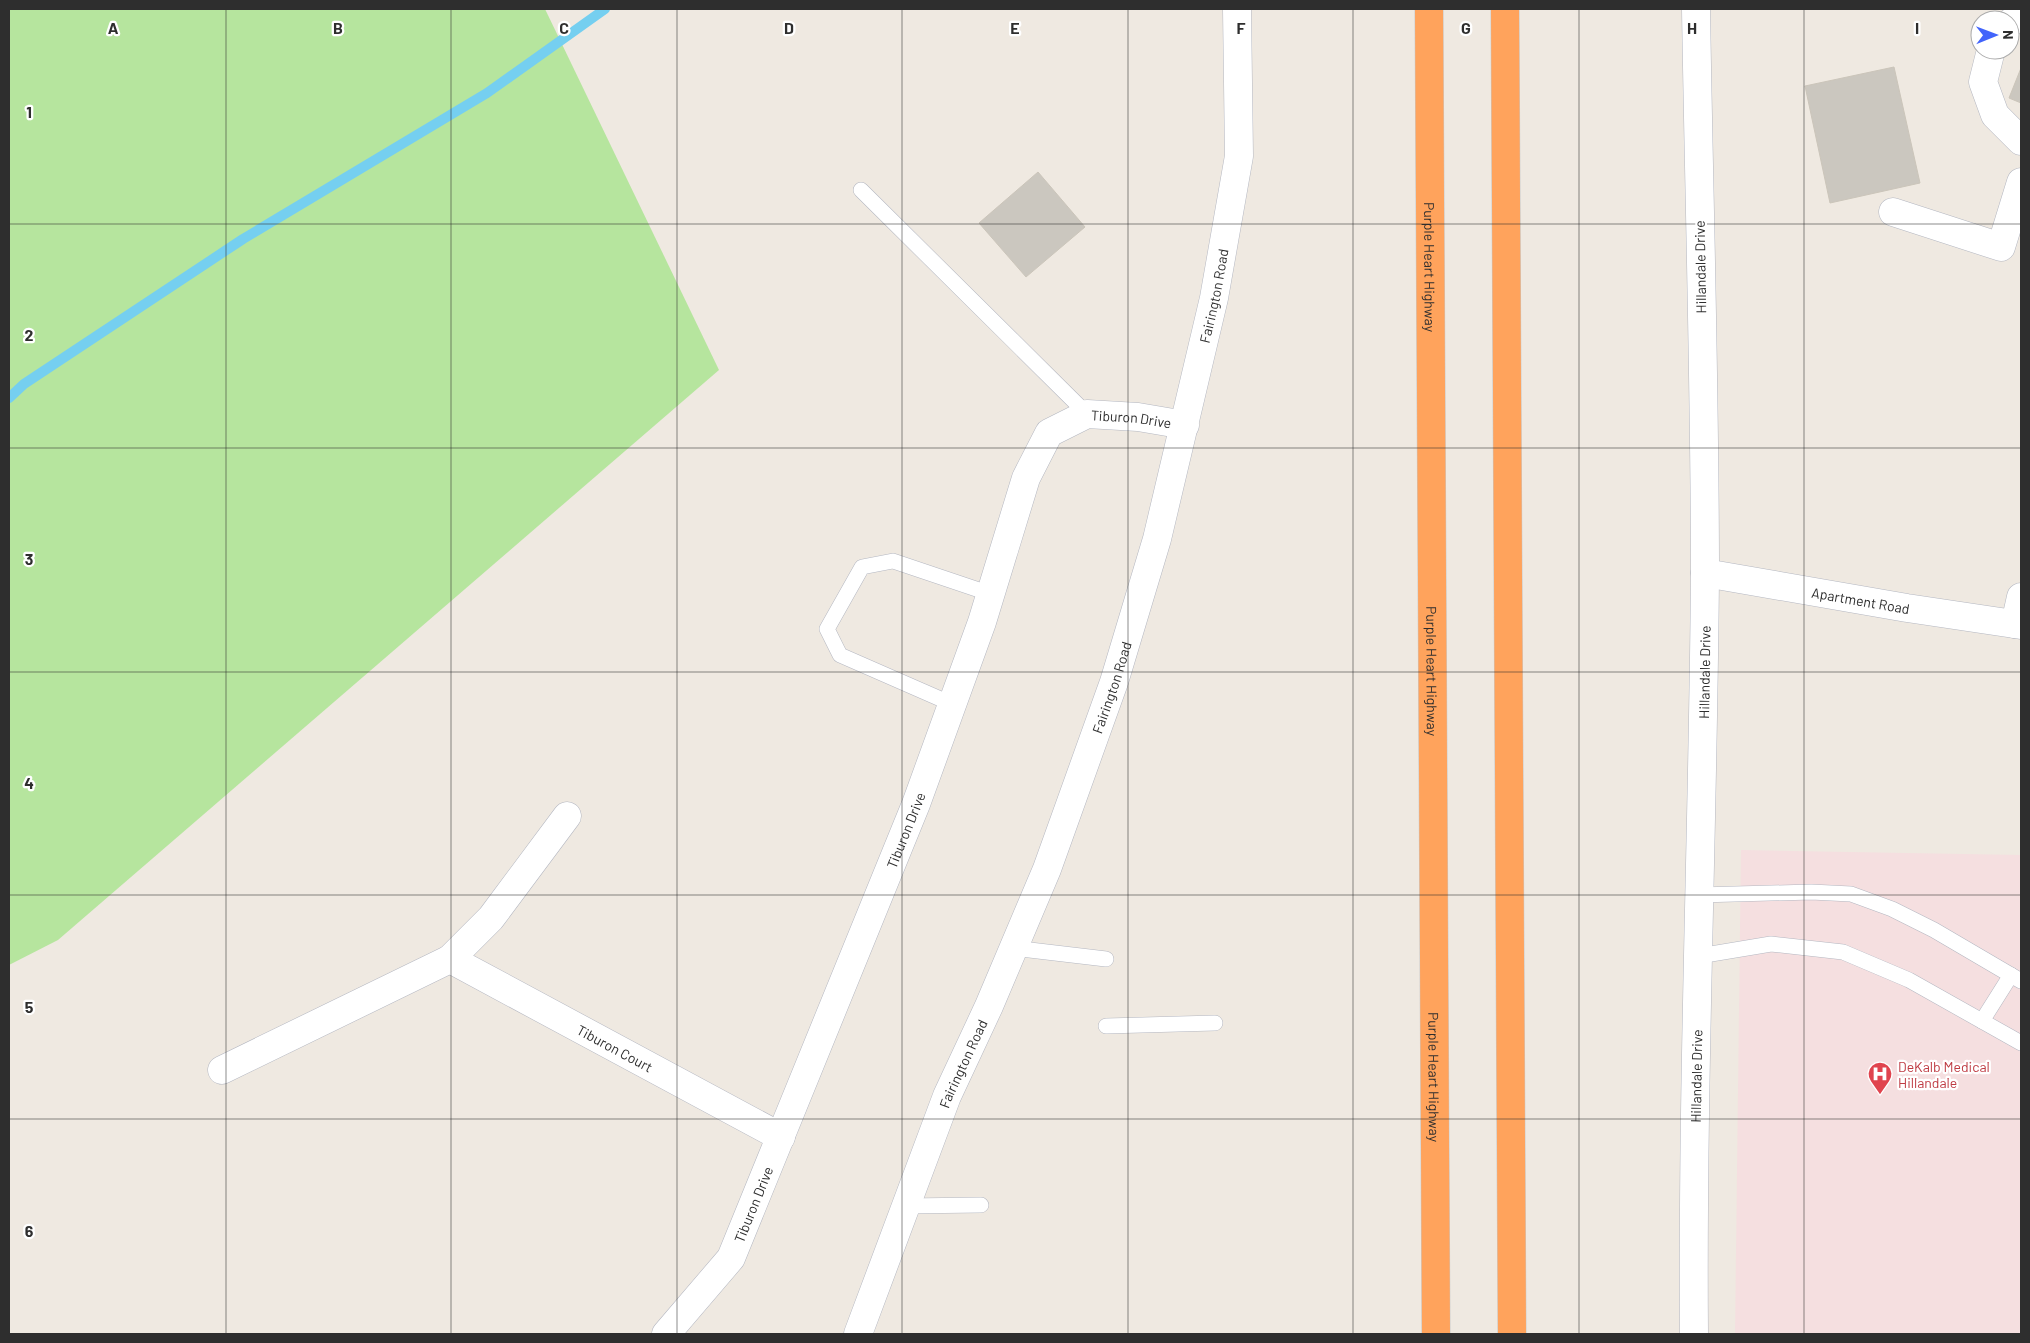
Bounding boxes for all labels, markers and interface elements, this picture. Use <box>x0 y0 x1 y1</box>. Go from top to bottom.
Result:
north arrow <box>1970 10 2020 60</box>
text: A <box>108 18 119 37</box>
text: B <box>333 18 343 37</box>
text: C <box>559 18 569 37</box>
text: D <box>784 18 794 37</box>
text: E <box>1010 18 1020 37</box>
text: F <box>1237 18 1246 37</box>
text: G <box>1461 18 1471 37</box>
text: H <box>1687 18 1697 37</box>
text: I <box>1915 18 1919 37</box>
text: N <box>2000 30 2017 40</box>
text: 1 <box>26 102 32 121</box>
street label: Purple Heart Highway <box>1422 202 1439 333</box>
street label: Hillandale Drive <box>1691 220 1709 314</box>
street label: Fairington Road <box>1195 247 1231 344</box>
text: 2 <box>25 325 34 344</box>
street label: Tiburon Drive <box>1091 406 1173 431</box>
text: 3 <box>25 549 33 568</box>
street label: Apartment Road <box>1810 583 1911 617</box>
street label: Purple Heart Highway <box>1424 606 1441 737</box>
street label: Hillandale Drive <box>1695 625 1713 719</box>
street label: Fairington Road <box>1088 639 1134 735</box>
text: 4 <box>24 773 34 792</box>
street label: Tiburon Drive <box>882 790 928 871</box>
text: 5 <box>25 997 34 1016</box>
street label: Purple Heart Highway <box>1426 1012 1443 1143</box>
street label: Fairington Road <box>935 1016 990 1110</box>
street label: Tiburon Court <box>574 1020 656 1075</box>
street label: Hillandale Drive <box>1686 1029 1705 1123</box>
place label: DeKalb Medical Hillandale <box>1898 1058 1990 1091</box>
hospital icon: DeKalb Medical Hillandale <box>1867 1061 1893 1095</box>
street label: Tiburon Drive <box>730 1164 776 1245</box>
text: 6 <box>25 1221 34 1240</box>

